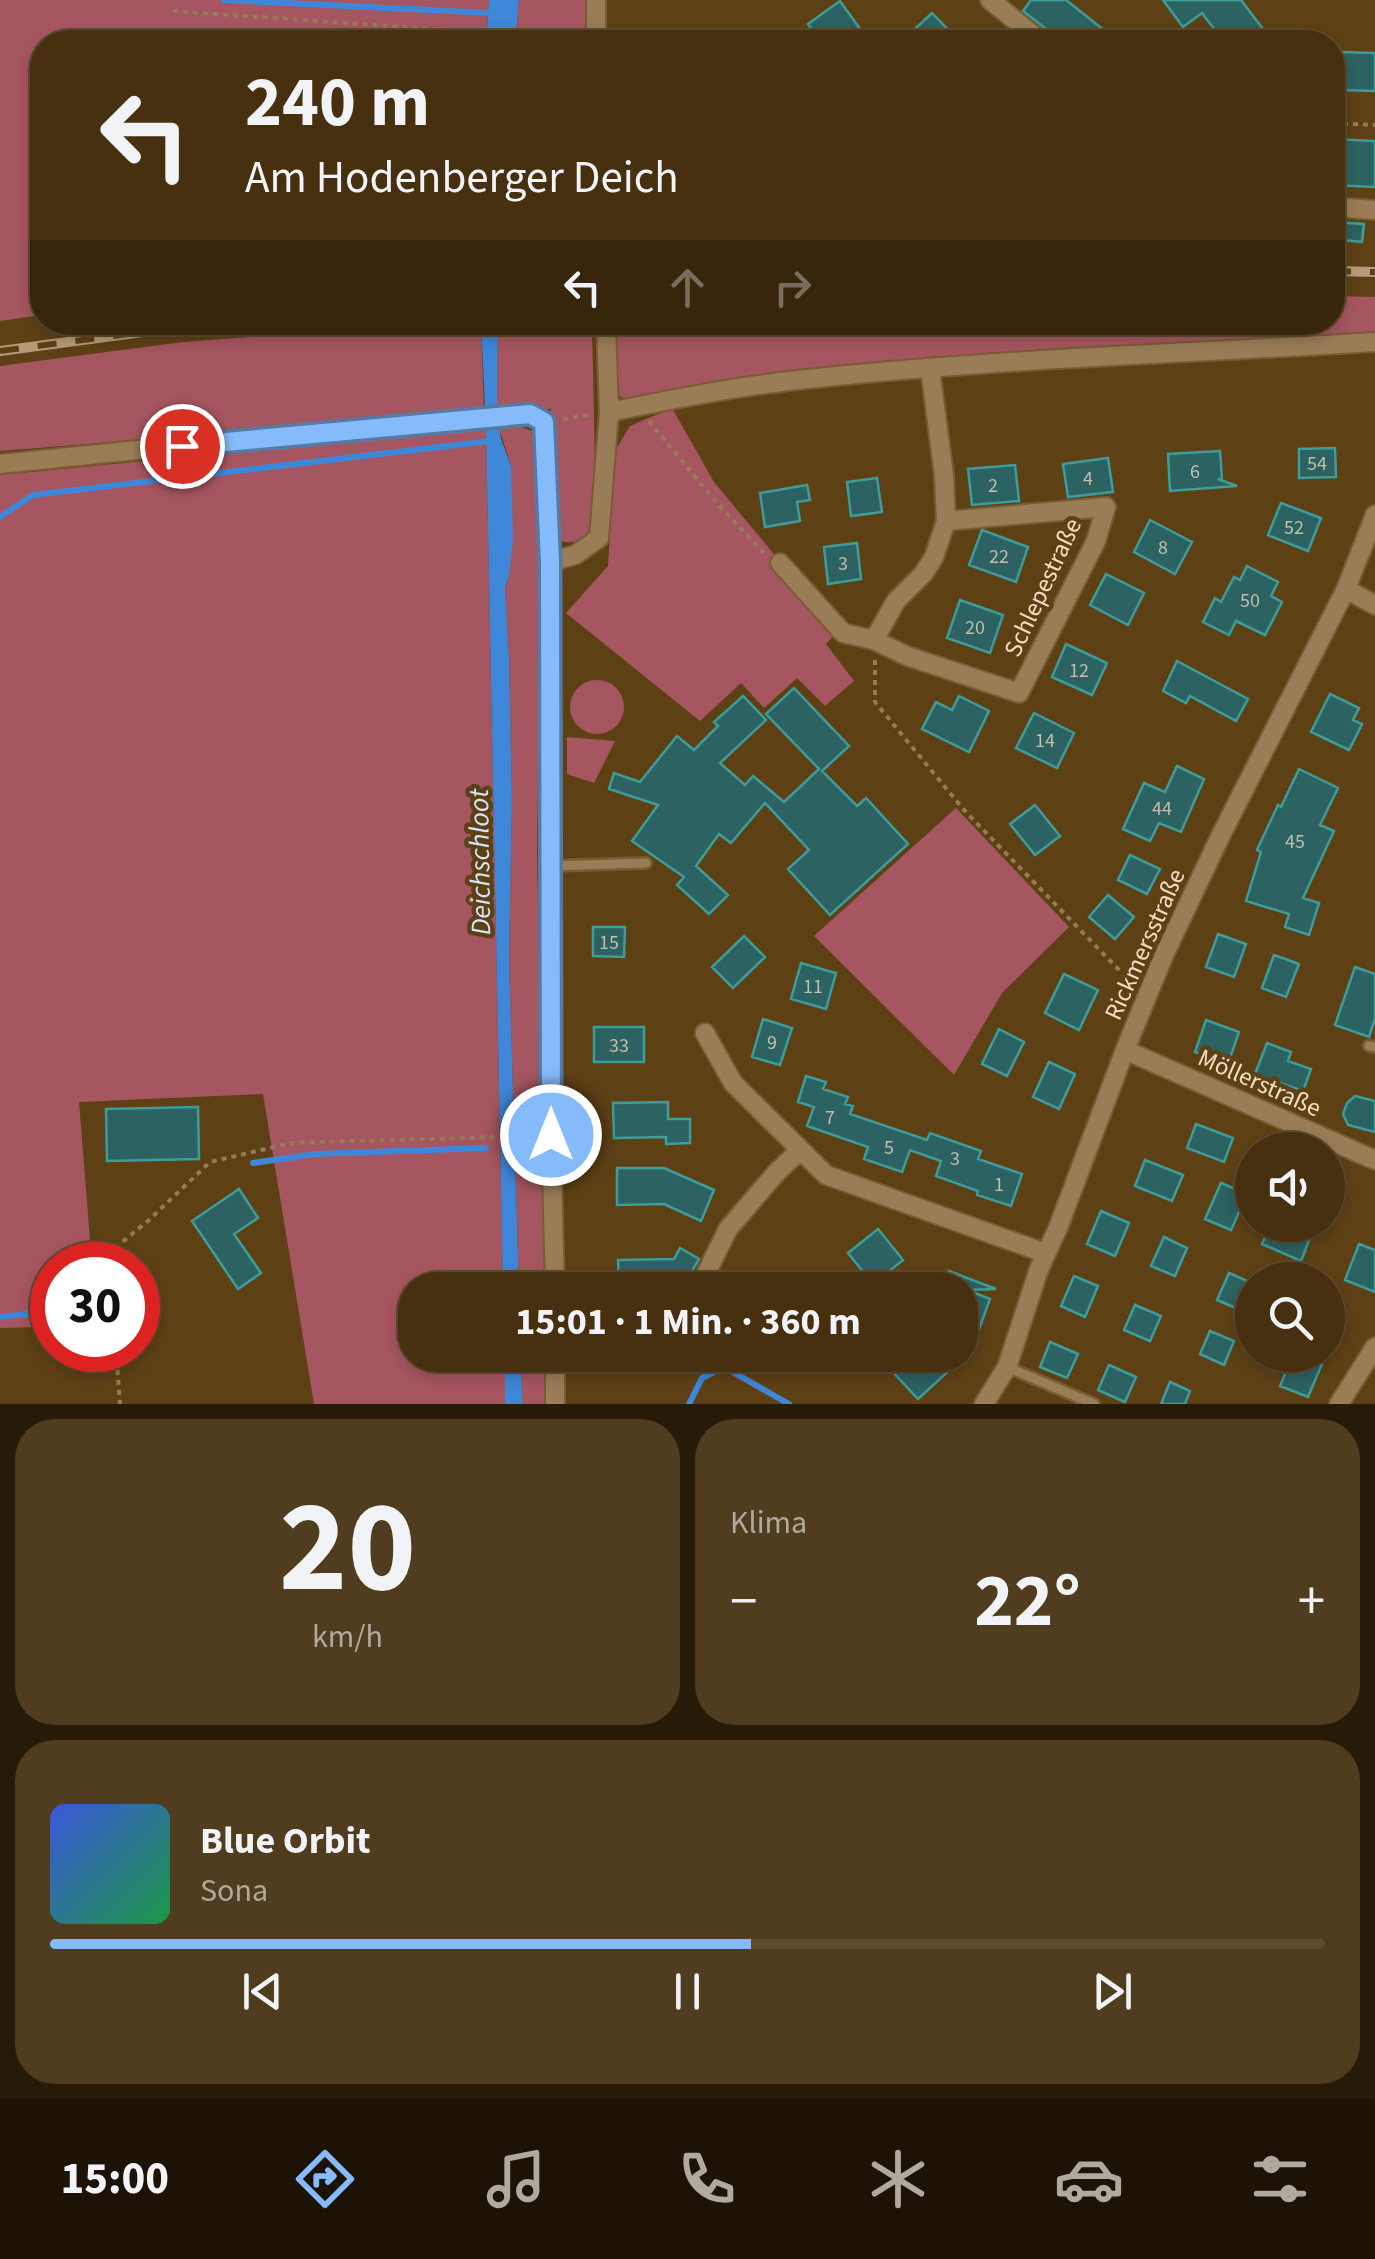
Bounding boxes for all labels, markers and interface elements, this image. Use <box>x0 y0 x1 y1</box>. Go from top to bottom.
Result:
text: 240 m <box>245 53 430 153</box>
icon: left <box>80 70 210 200</box>
text: Am Hodenberger Deich <box>245 146 679 210</box>
icon: left <box>555 260 610 315</box>
icon: ahead <box>660 260 715 315</box>
icon: right <box>765 260 820 315</box>
pin <box>140 404 225 489</box>
icon: arrive <box>155 419 210 474</box>
house number: 54 <box>1307 450 1327 478</box>
house number: 6 <box>1190 458 1200 486</box>
house number: 4 <box>1083 465 1093 493</box>
house number: 2 <box>988 472 998 500</box>
street label: Schlepestraße <box>995 512 1091 663</box>
house number: 52 <box>1284 514 1304 542</box>
house number: 8 <box>1158 534 1168 562</box>
house number: 22 <box>989 543 1009 571</box>
house number: 3 <box>838 550 848 578</box>
house number: 50 <box>1240 587 1260 615</box>
house number: 20 <box>965 614 985 642</box>
house number: 12 <box>1069 657 1089 685</box>
house number: 14 <box>1035 727 1055 755</box>
water label: Deichschloot <box>459 788 501 936</box>
house number: 44 <box>1152 795 1172 823</box>
house number: 45 <box>1285 828 1305 856</box>
street label: Rickmersstraße <box>1095 863 1194 1026</box>
house number: 15 <box>599 929 619 957</box>
house number: 11 <box>803 973 823 1001</box>
house number: 9 <box>767 1029 777 1057</box>
house number: 33 <box>609 1032 629 1060</box>
street label: Möllerstraße <box>1192 1040 1327 1126</box>
position arrow <box>499 1083 603 1187</box>
house number: 7 <box>825 1104 835 1132</box>
map controls <box>1235 1132 1345 1372</box>
button: sound <box>1235 1132 1345 1242</box>
house number: 5 <box>884 1134 894 1162</box>
house number: 3 <box>950 1145 960 1173</box>
house number: 1 <box>994 1171 1004 1199</box>
speed limit sign: 30 <box>30 1242 160 1372</box>
button: search <box>1235 1262 1345 1372</box>
text: 15:01 · 1 Min. · 360 m <box>515 1295 861 1349</box>
text: 20 <box>279 1456 416 1641</box>
text: Klima <box>730 1500 807 1546</box>
text: 22° <box>974 1548 1081 1655</box>
text: − <box>730 1563 757 1641</box>
text: + <box>1298 1563 1325 1641</box>
text: km/h <box>312 1614 383 1660</box>
text: Blue Orbit <box>200 1814 371 1868</box>
text: Sona <box>200 1868 268 1914</box>
icon: previous <box>235 1964 290 2019</box>
icon: pause <box>660 1964 715 2019</box>
icon: next <box>1085 1964 1140 2019</box>
icon: directions <box>290 2144 360 2214</box>
icon: music <box>481 2144 551 2214</box>
icon: phone <box>672 2144 742 2214</box>
icon: climate <box>863 2144 933 2214</box>
icon: car <box>1054 2144 1124 2214</box>
icon: filters <box>1245 2144 1315 2214</box>
text: 15:00 <box>60 2147 169 2211</box>

